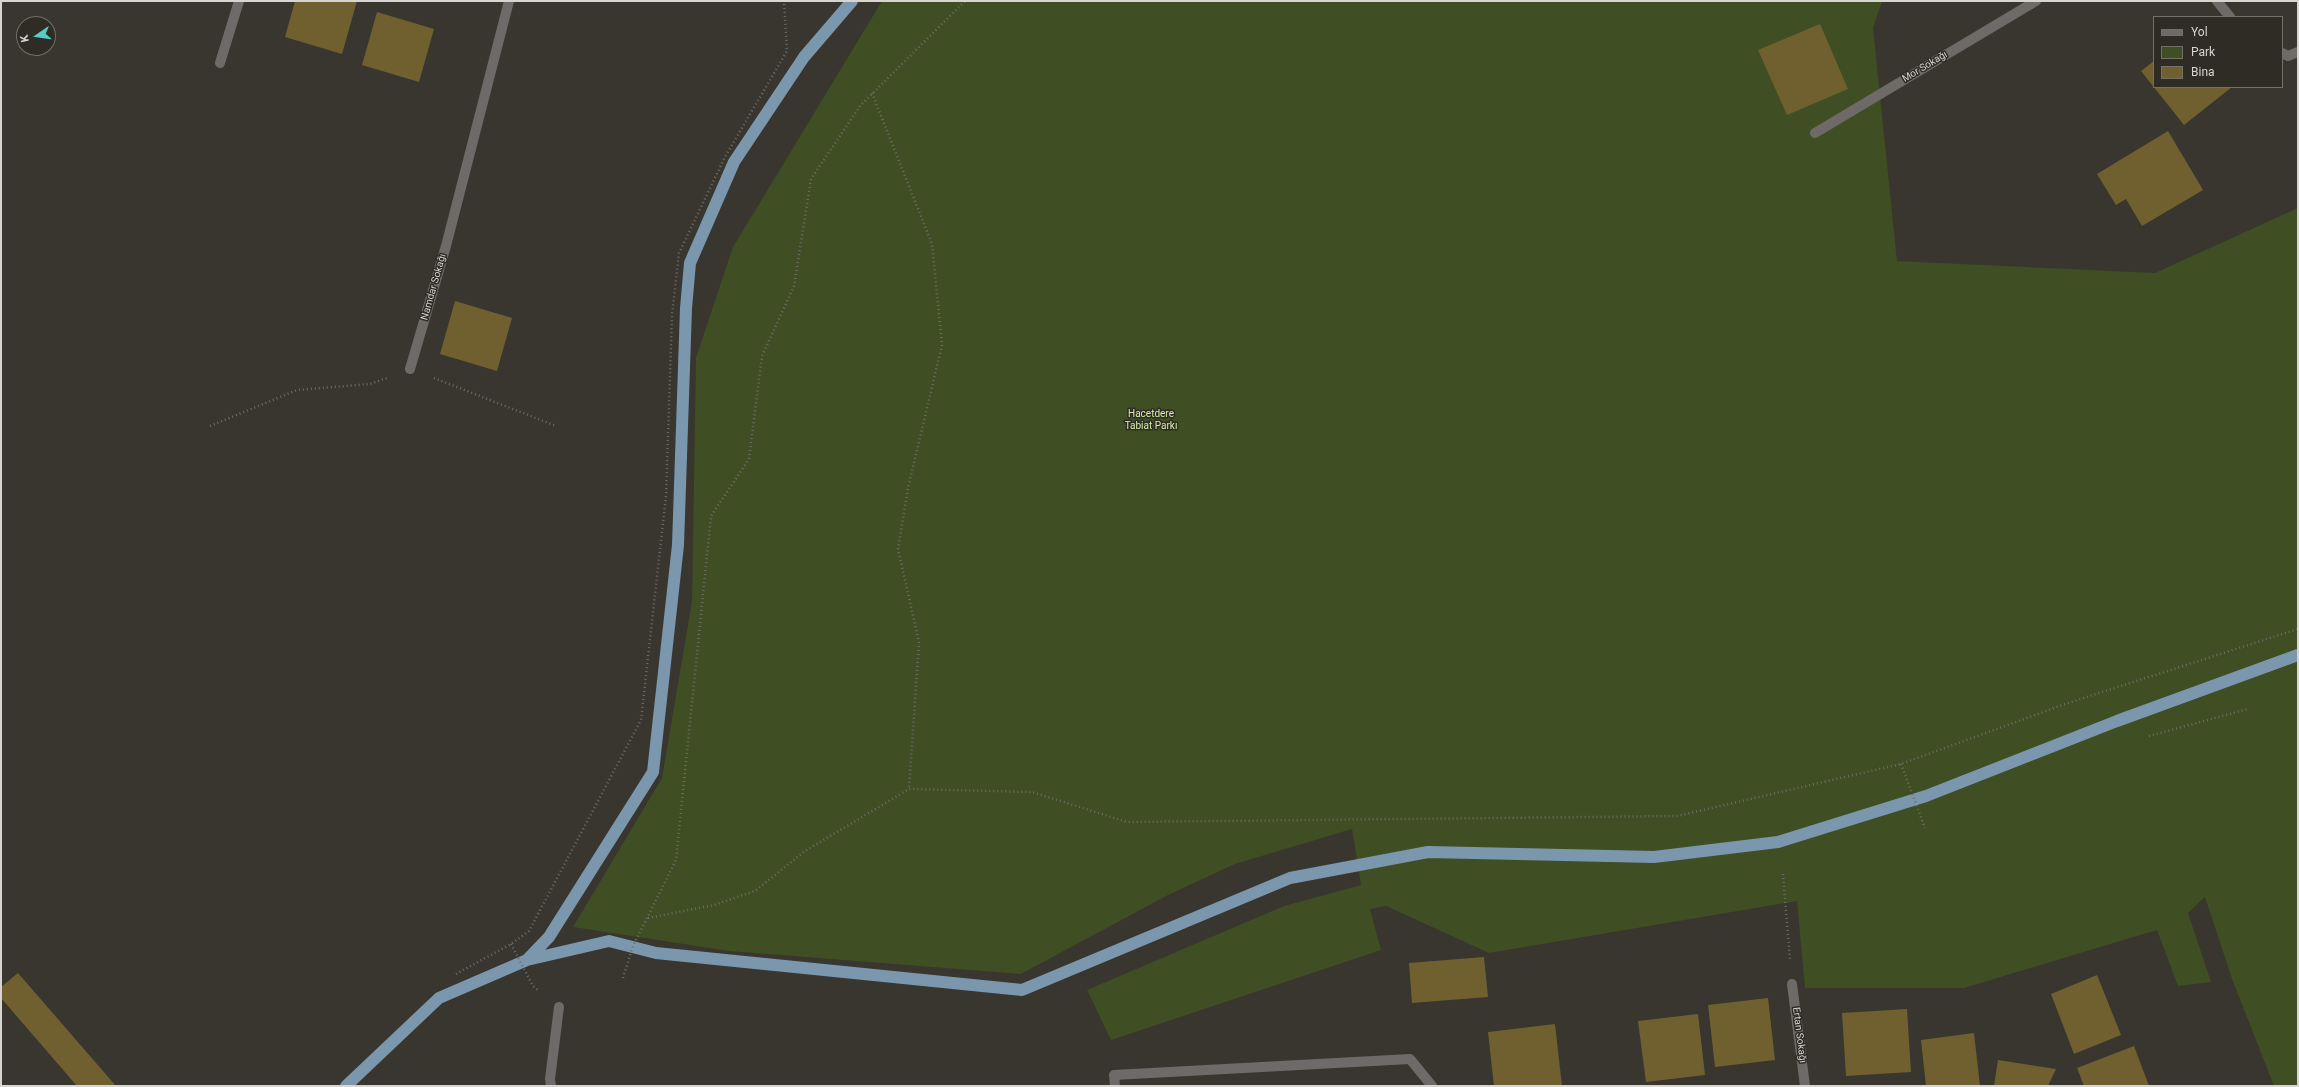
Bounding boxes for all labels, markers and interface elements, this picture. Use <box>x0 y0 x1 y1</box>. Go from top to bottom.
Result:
north arrow <box>16 16 56 56</box>
legend <box>2153 16 2283 88</box>
text: Yol <box>2191 25 2208 39</box>
text: K <box>18 34 32 43</box>
text: Park <box>2191 45 2215 59</box>
street label: Mor Sokağı <box>1900 49 1950 85</box>
text: Bina <box>2191 65 2215 79</box>
street label: Namdar Sokağı <box>419 252 449 322</box>
park label: Hacetdere Tabiat Parkı <box>1125 408 1177 432</box>
street label: Ertan Sokağı <box>1790 1006 1808 1064</box>

